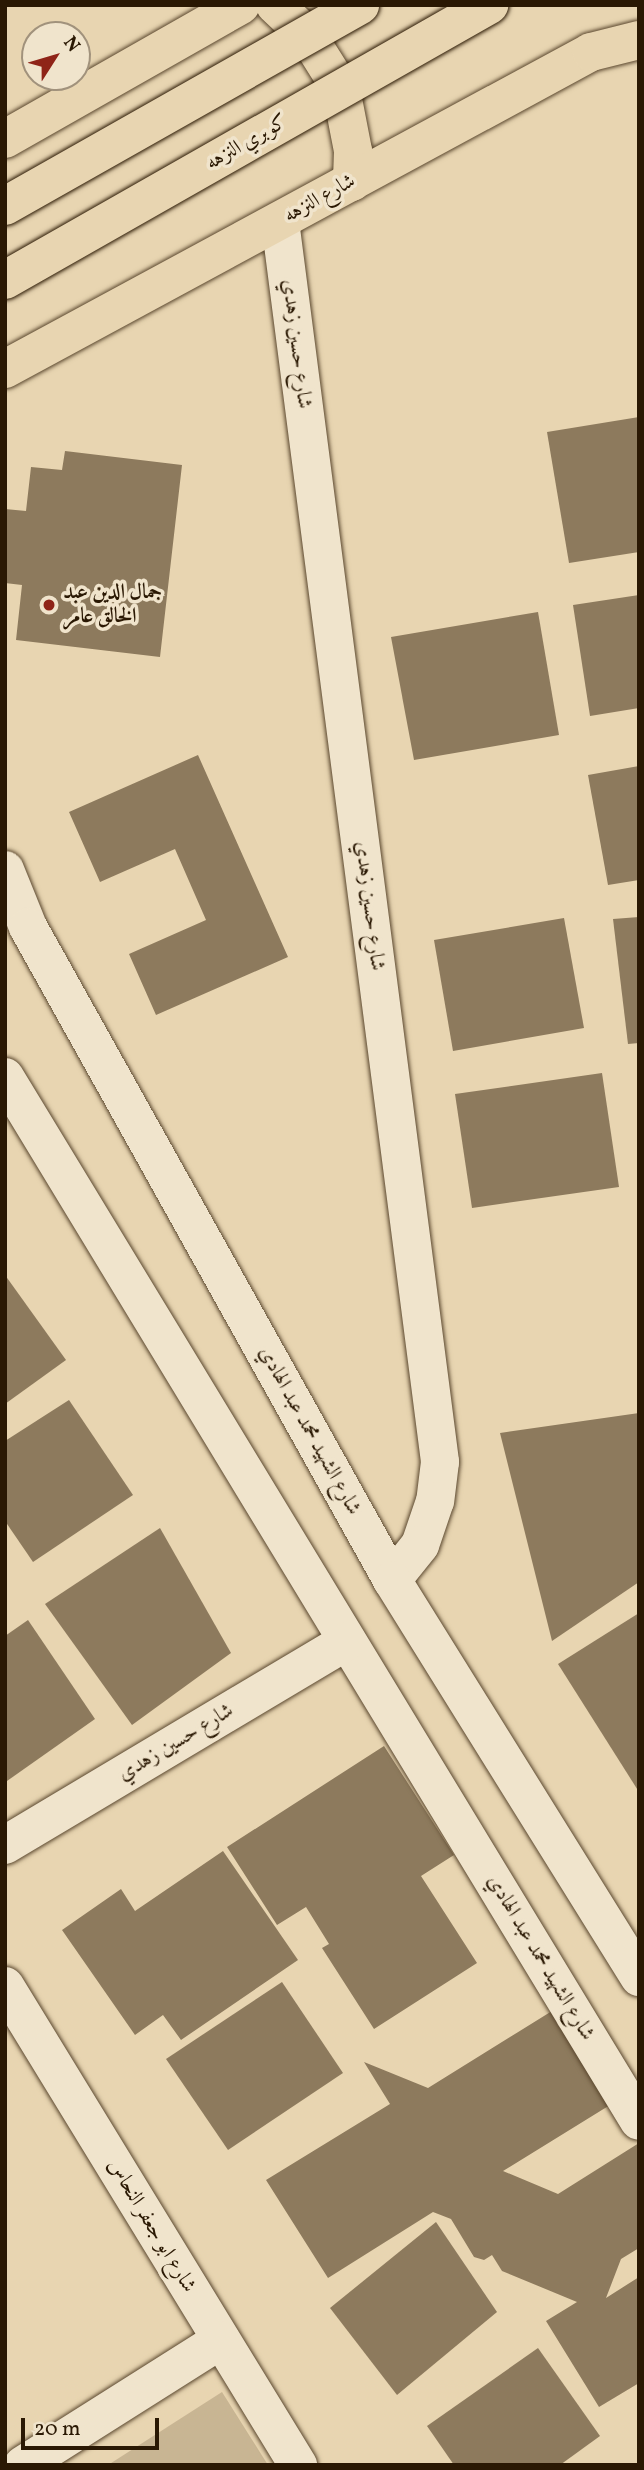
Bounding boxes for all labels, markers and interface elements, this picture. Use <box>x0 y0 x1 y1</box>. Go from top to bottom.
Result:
north arrow <box>21 21 91 91</box>
text: N <box>57 31 86 58</box>
street label: كوبري النزهه <box>202 110 292 176</box>
street label: شارع النزهه <box>280 169 360 229</box>
street label: شارع حسين زهدي <box>276 278 316 410</box>
place label: جمال الدين عبد الخالق عامر <box>63 580 162 630</box>
marker: جمال الدين عبد الخالق عامر <box>41 597 57 613</box>
street label: شارع حسين زهدي <box>349 840 389 972</box>
street label: شارع الشهيد محمد عبد الهادي <box>252 1342 366 1520</box>
street label: شارع حسين زهدي <box>114 1699 238 1787</box>
street label: شارع الشهيد محمد عبد الهادي <box>481 1870 599 2046</box>
street label: شارع ابو جعفر النحاس <box>101 2155 201 2297</box>
scale bar <box>24 2404 163 2448</box>
text: 20 m <box>34 2415 80 2444</box>

